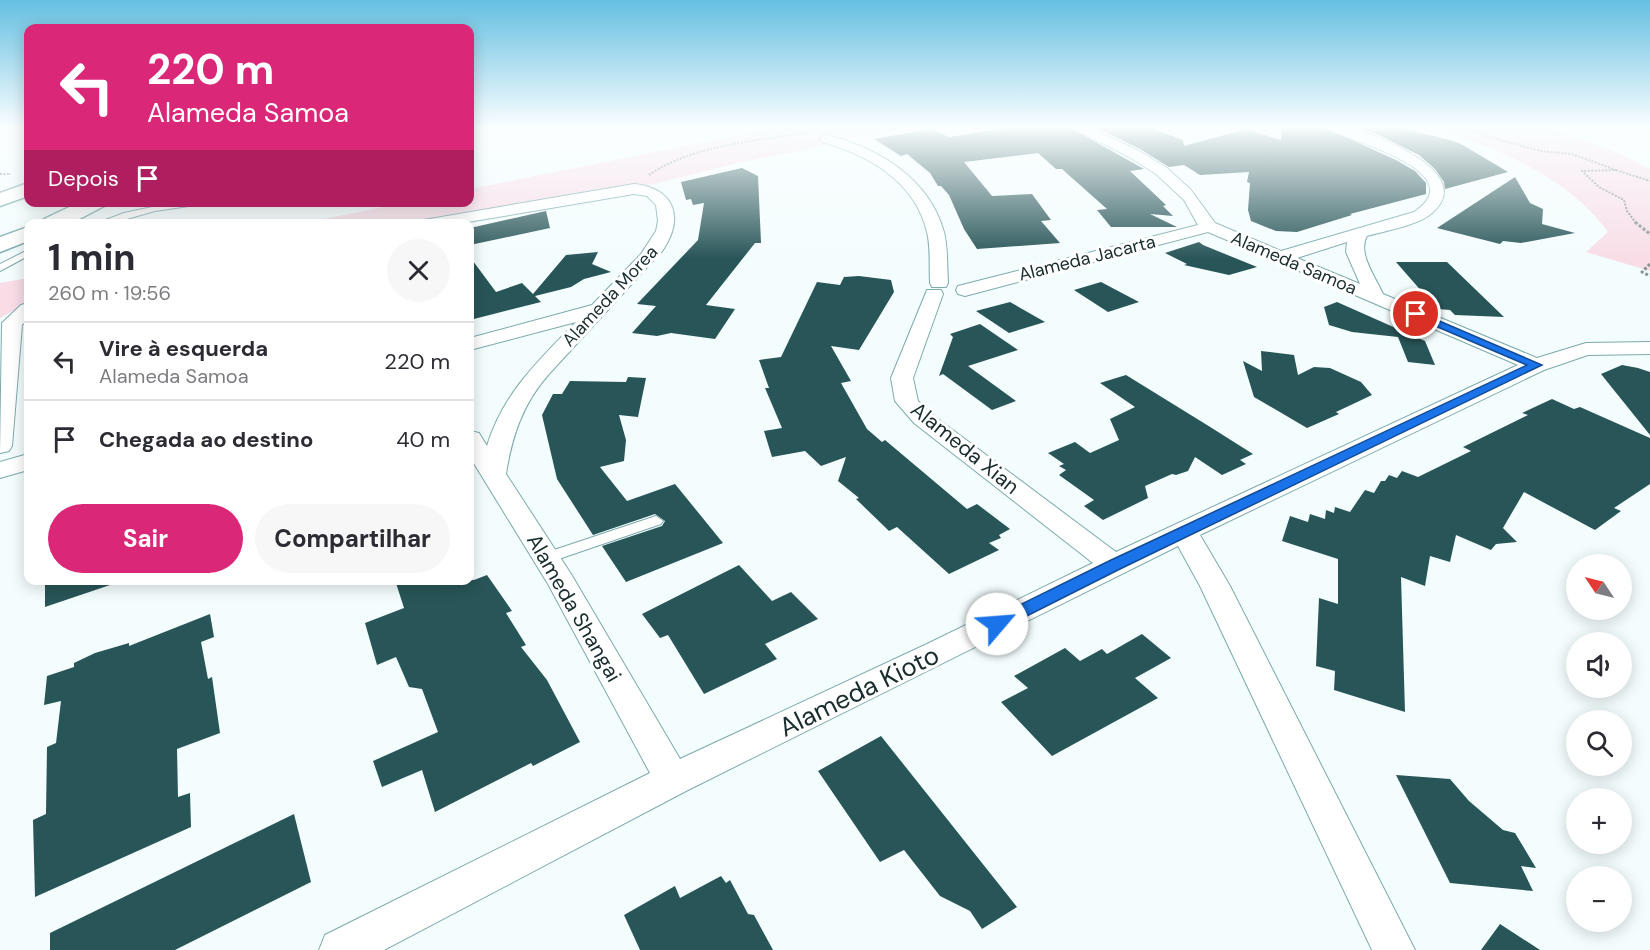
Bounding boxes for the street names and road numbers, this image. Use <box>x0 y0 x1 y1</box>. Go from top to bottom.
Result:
street label: Alameda Samoa <box>1227 226 1361 300</box>
street label: Alameda Jacarta <box>1016 229 1158 287</box>
street label: Alameda Morea <box>557 240 663 352</box>
street label: Alameda Xian <box>905 396 1025 500</box>
street label: Alameda Shangai <box>520 529 628 687</box>
street label: Alameda Kioto <box>773 638 945 744</box>

